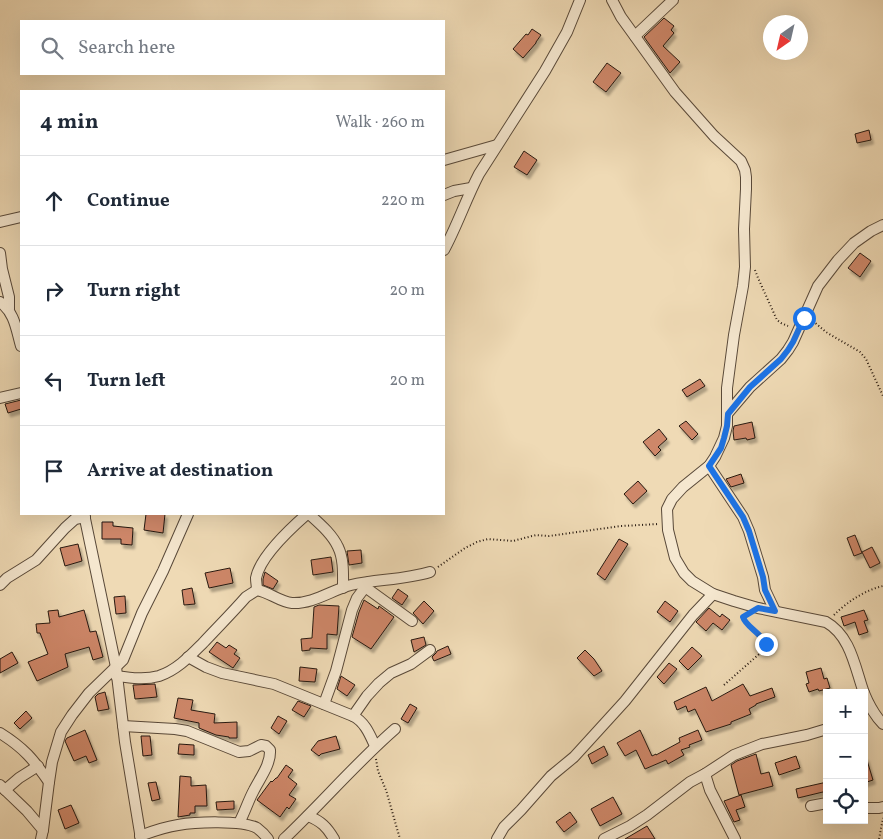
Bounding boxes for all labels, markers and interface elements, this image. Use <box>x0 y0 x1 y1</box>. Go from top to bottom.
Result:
north arrow <box>763 15 808 60</box>
search box <box>20 20 445 75</box>
icon: search <box>38 34 66 62</box>
text: Search here <box>78 35 175 61</box>
text: 4 min <box>40 108 99 137</box>
text: Walk · 260 m <box>335 112 425 134</box>
icon: ahead <box>40 187 68 215</box>
text: Continue <box>87 188 170 214</box>
text: 220 m <box>381 190 425 212</box>
icon: right <box>40 277 68 305</box>
text: Turn right <box>87 278 180 304</box>
text: 20 m <box>390 280 425 302</box>
route start <box>793 307 816 330</box>
icon: left <box>40 367 68 395</box>
text: Turn left <box>87 368 166 394</box>
text: 20 m <box>390 370 425 392</box>
icon: arrive <box>40 457 68 485</box>
text: Arrive at destination <box>87 458 273 484</box>
route end <box>755 633 778 656</box>
map controls <box>823 689 868 824</box>
button: + <box>823 689 868 734</box>
button: − <box>823 734 868 779</box>
button: locate <box>823 779 868 824</box>

